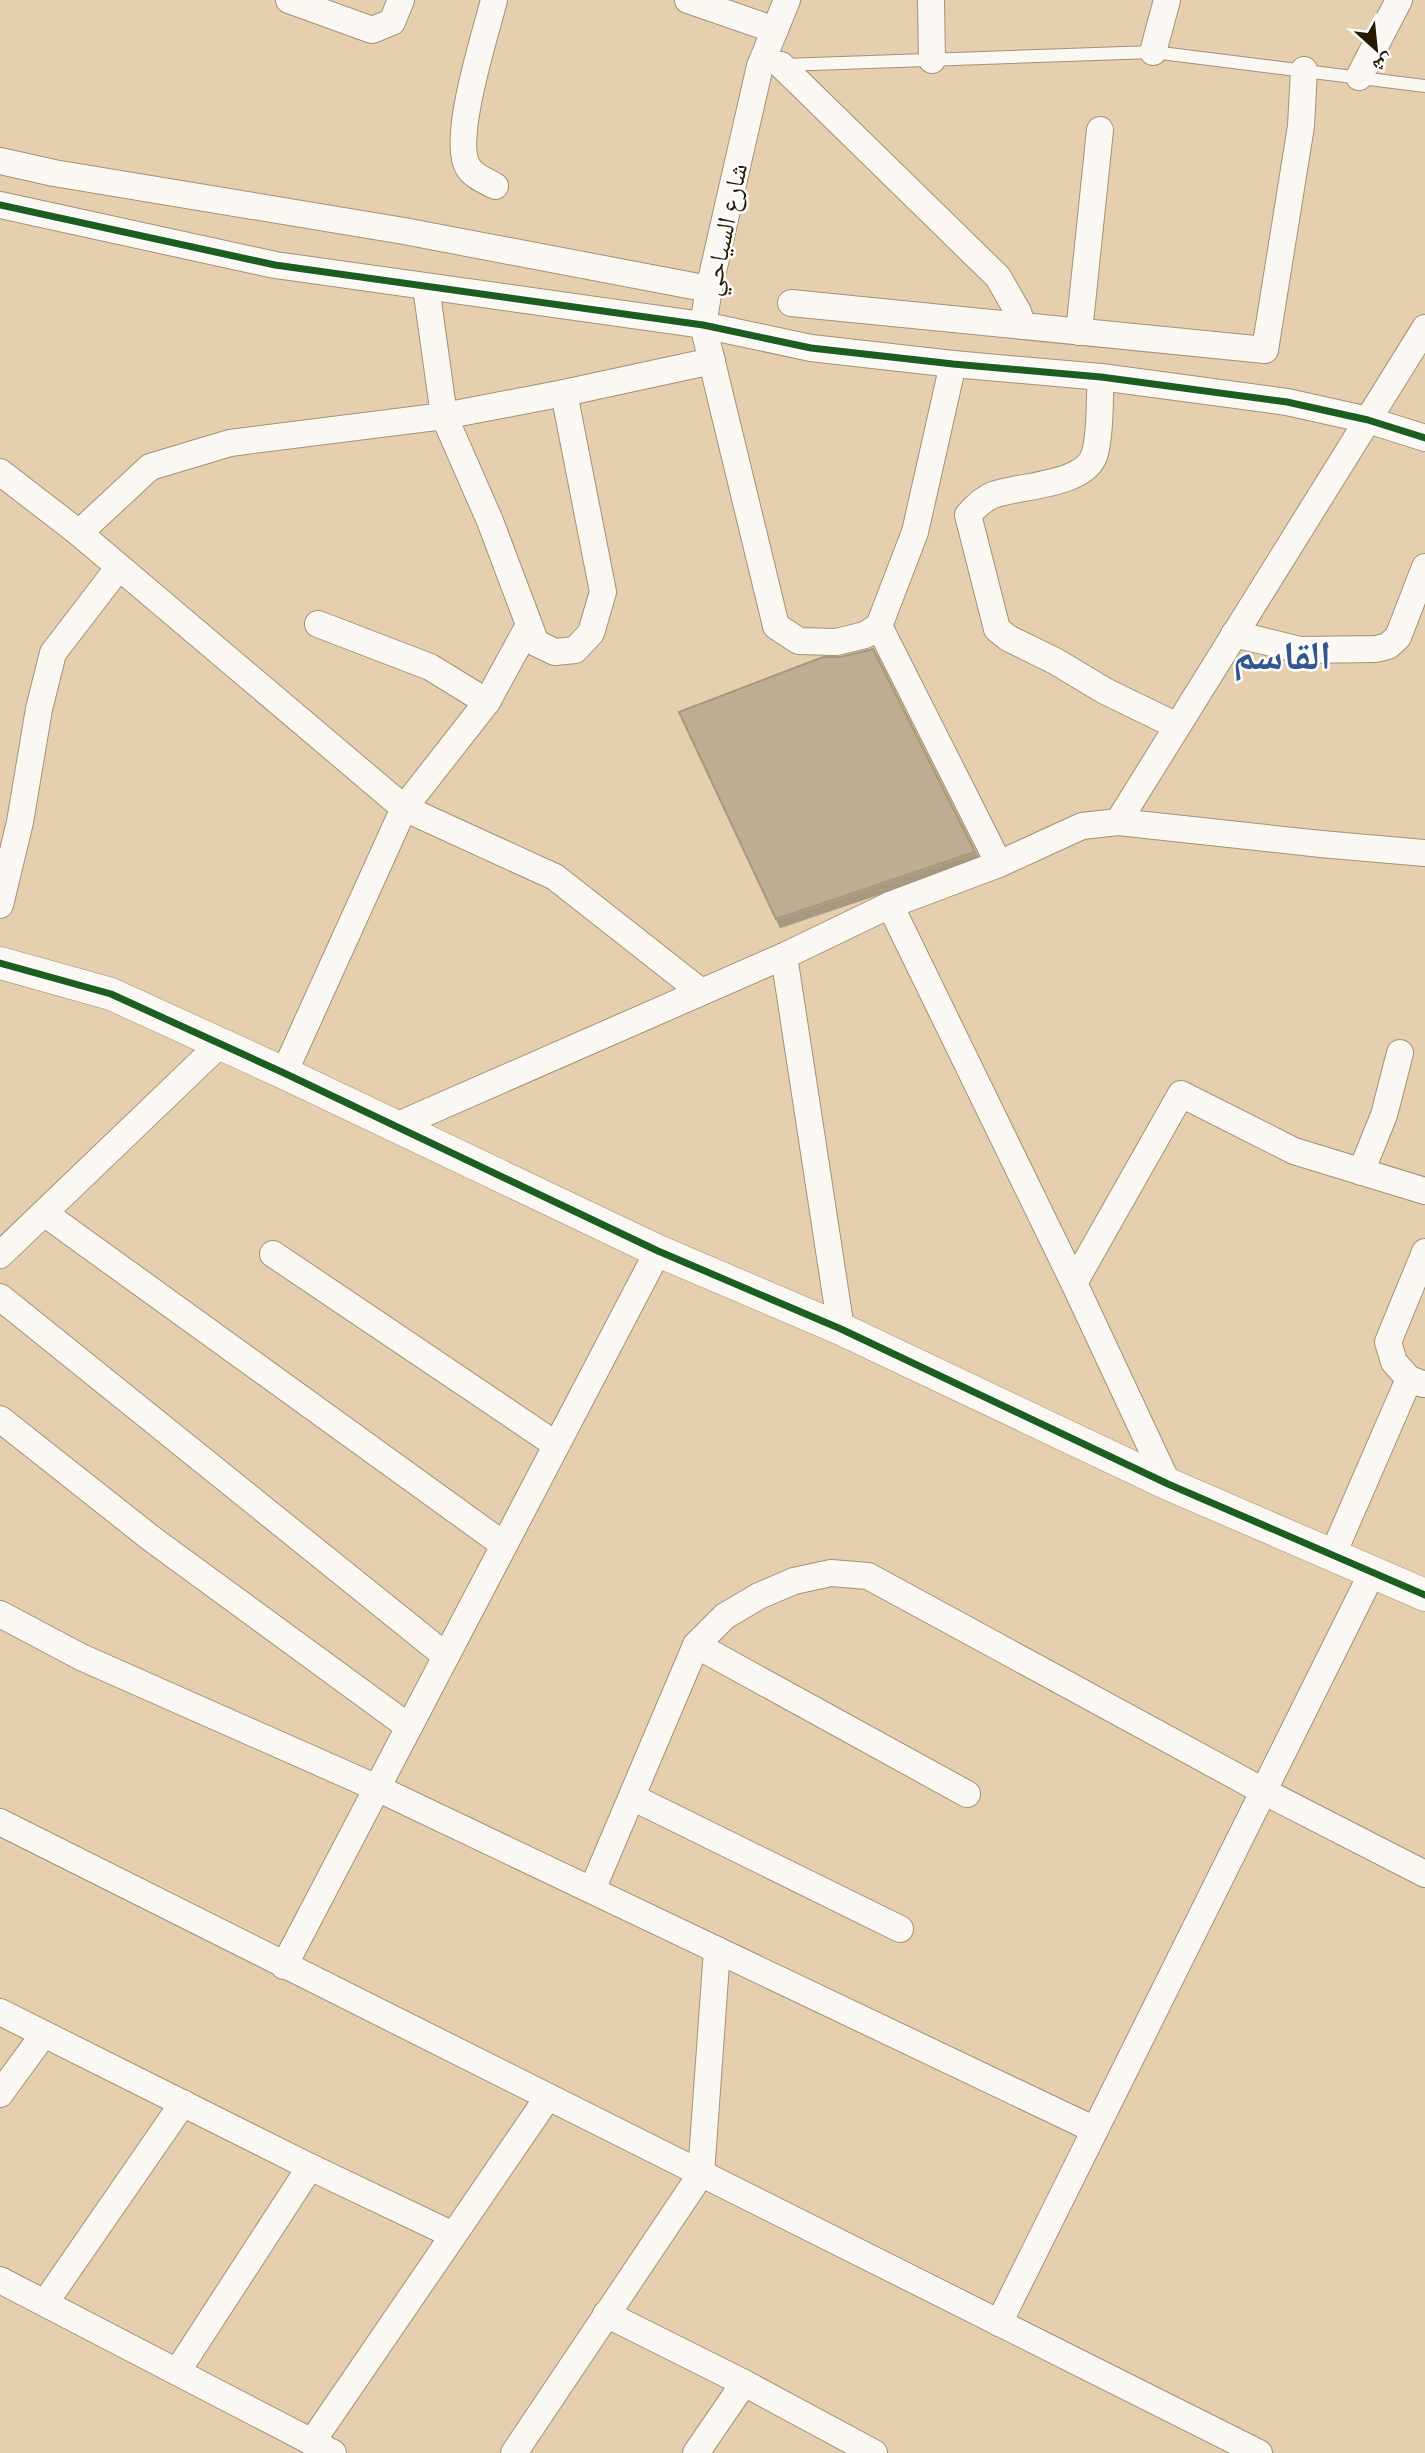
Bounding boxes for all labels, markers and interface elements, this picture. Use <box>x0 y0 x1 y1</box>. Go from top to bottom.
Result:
north arrow <box>1341 14 1411 84</box>
text: ش <box>1369 49 1398 79</box>
street label: شارع السياحي <box>694 160 759 299</box>
district label: القاسم <box>1233 629 1331 682</box>

